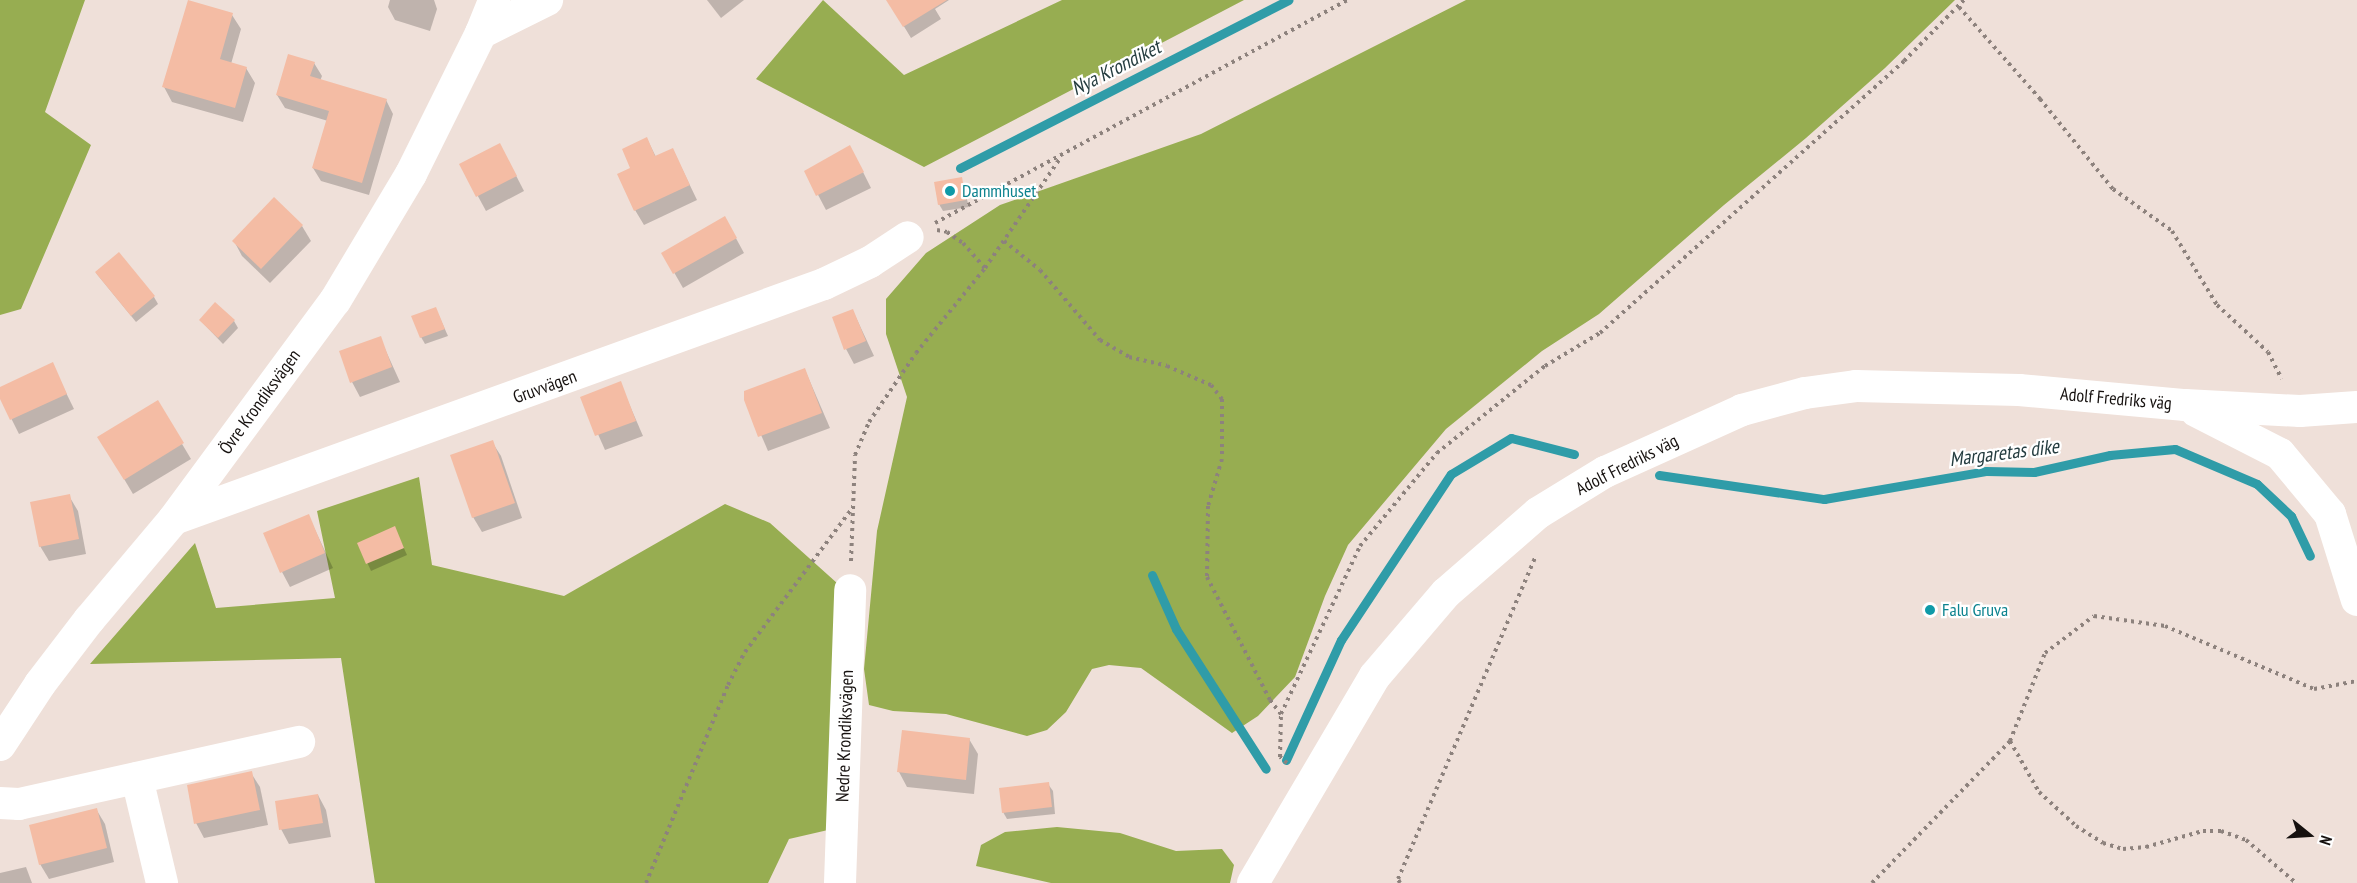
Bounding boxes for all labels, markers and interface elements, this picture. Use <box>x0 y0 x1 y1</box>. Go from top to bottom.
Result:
water label: Nya Krondiket <box>1067 35 1165 101</box>
place label: Dammhuset <box>962 180 1036 202</box>
marker: Dammhuset <box>943 184 957 198</box>
street label: Övre Krondiksvägen <box>215 345 305 459</box>
street label: Gruvvägen <box>510 366 580 408</box>
street label: Adolf Fredriks väg <box>2059 383 2173 415</box>
street label: Adolf Fredriks väg <box>1572 430 1682 500</box>
water label: Margaretas dike <box>1948 434 2060 472</box>
place label: Falu Gruva <box>1942 599 2008 621</box>
marker: Falu Gruva <box>1923 603 1937 617</box>
street label: Nedre Krondiksvägen <box>832 670 858 802</box>
north arrow <box>2279 805 2339 865</box>
text: N <box>2315 833 2337 848</box>

